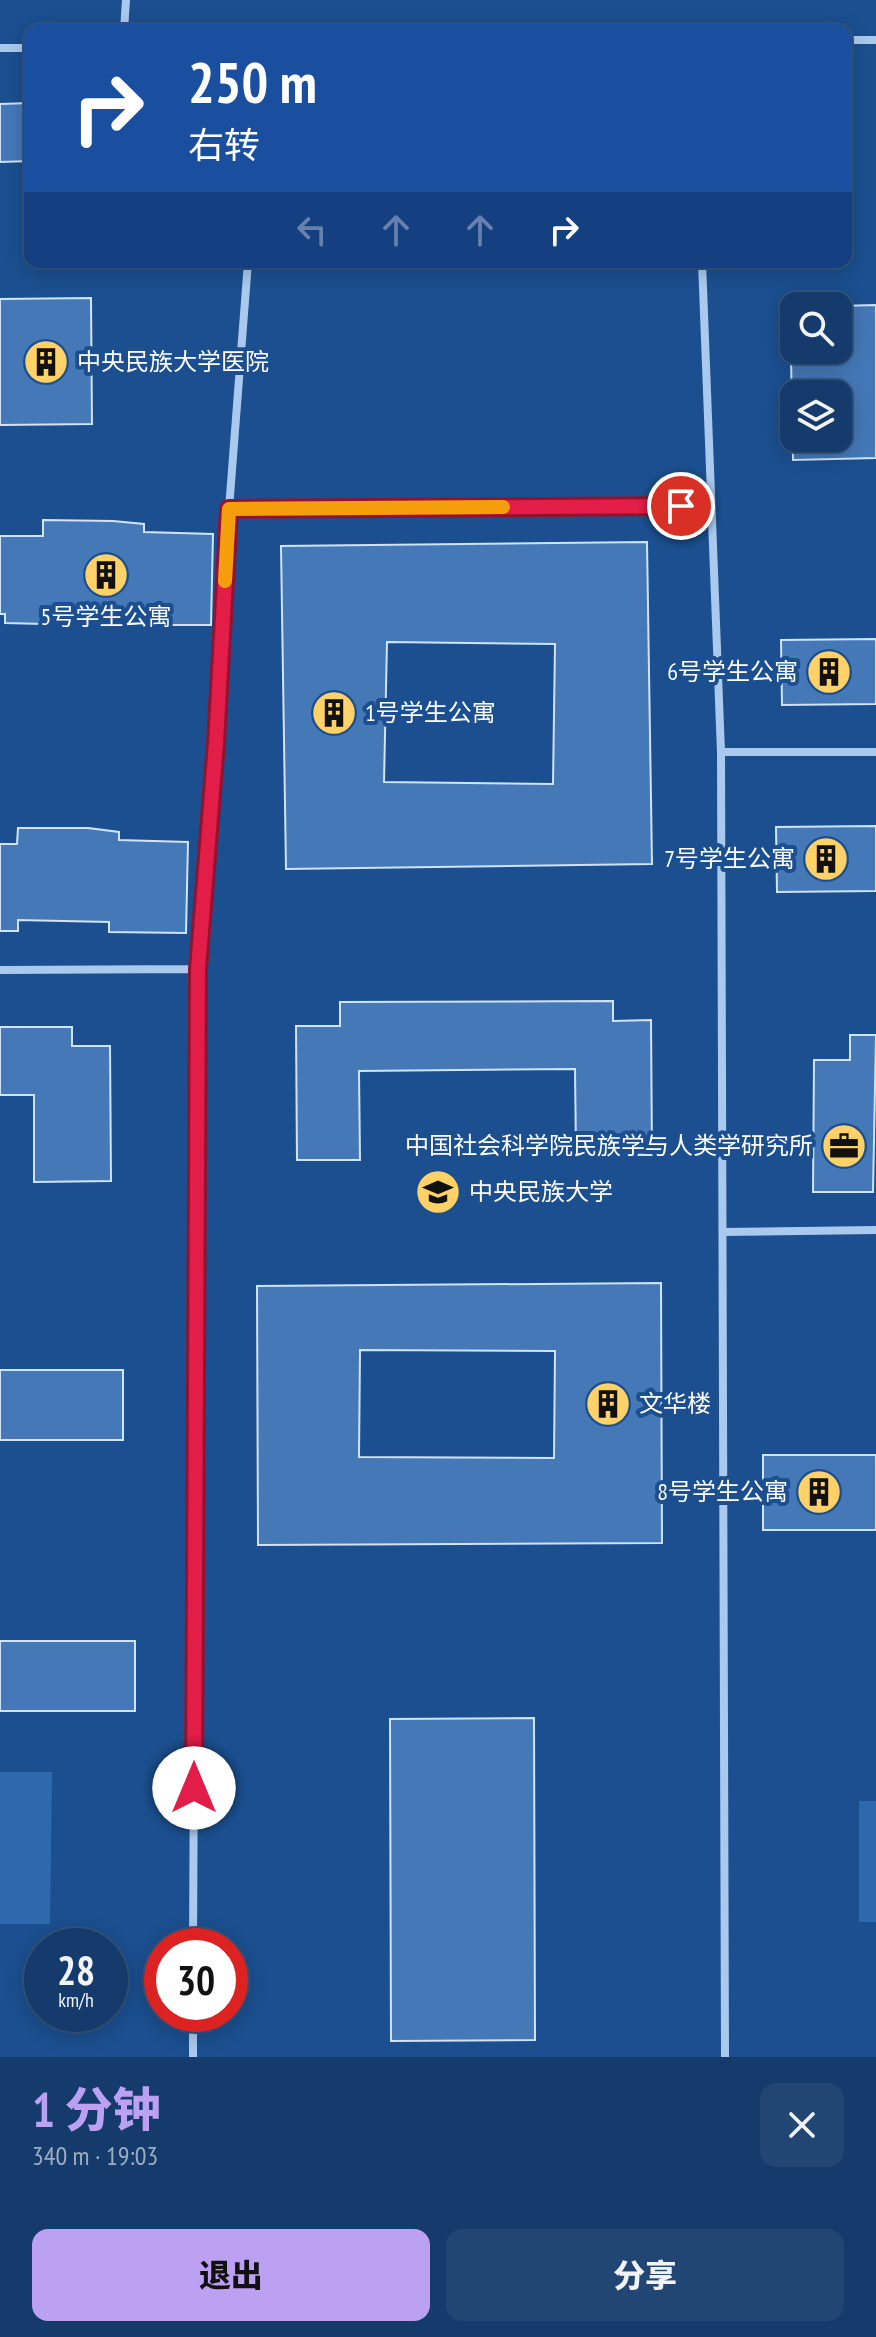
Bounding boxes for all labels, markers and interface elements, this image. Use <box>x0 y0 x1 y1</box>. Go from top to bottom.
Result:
text: 250 m <box>188 46 317 118</box>
icon: right <box>56 56 160 160</box>
text: 右转 <box>188 121 260 168</box>
icon: left <box>290 208 334 252</box>
icon: ahead <box>374 208 418 252</box>
icon: ahead <box>458 208 502 252</box>
icon: right <box>542 208 586 252</box>
map controls <box>780 292 852 452</box>
button: search <box>780 292 852 364</box>
building icon: 中央民族大学医院 <box>22 338 70 386</box>
place label: 中央民族大学医院 <box>77 346 269 377</box>
button: layers <box>780 380 852 452</box>
pin <box>647 472 715 540</box>
icon: arrive <box>659 484 703 528</box>
building icon: 5号学生公寓 <box>82 551 130 599</box>
place label: 5号学生公寓 <box>41 601 171 632</box>
building icon: 6号学生公寓 <box>805 648 853 696</box>
place label: 6号学生公寓 <box>667 656 798 687</box>
building icon: 1号学生公寓 <box>310 689 358 737</box>
place label: 1号学生公寓 <box>365 697 496 728</box>
building icon: 7号学生公寓 <box>802 835 850 883</box>
place label: 7号学生公寓 <box>664 843 795 874</box>
office icon: 中国社会科学院民族学与人类学研究所 <box>820 1122 868 1170</box>
place label: 中国社会科学院民族学与人类学研究所 <box>405 1130 813 1161</box>
school or university icon: 中央民族大学 <box>414 1168 462 1216</box>
place label: 中央民族大学 <box>469 1176 613 1207</box>
building icon: 文华楼 <box>584 1380 632 1428</box>
place label: 文华楼 <box>639 1388 711 1419</box>
building icon: 8号学生公寓 <box>795 1468 843 1516</box>
place label: 8号学生公寓 <box>657 1476 788 1507</box>
position arrow <box>152 1746 236 1830</box>
speed limit sign: 30 <box>144 1928 248 2032</box>
text: 28 <box>57 1944 95 1996</box>
text: km/h <box>58 1987 94 2013</box>
text: 1 分钟 <box>32 2078 161 2140</box>
button: close <box>760 2083 844 2167</box>
text: 340 m · 19:03 <box>32 2139 158 2172</box>
button: 退出 <box>32 2229 430 2321</box>
button: 分享 <box>446 2229 844 2321</box>

